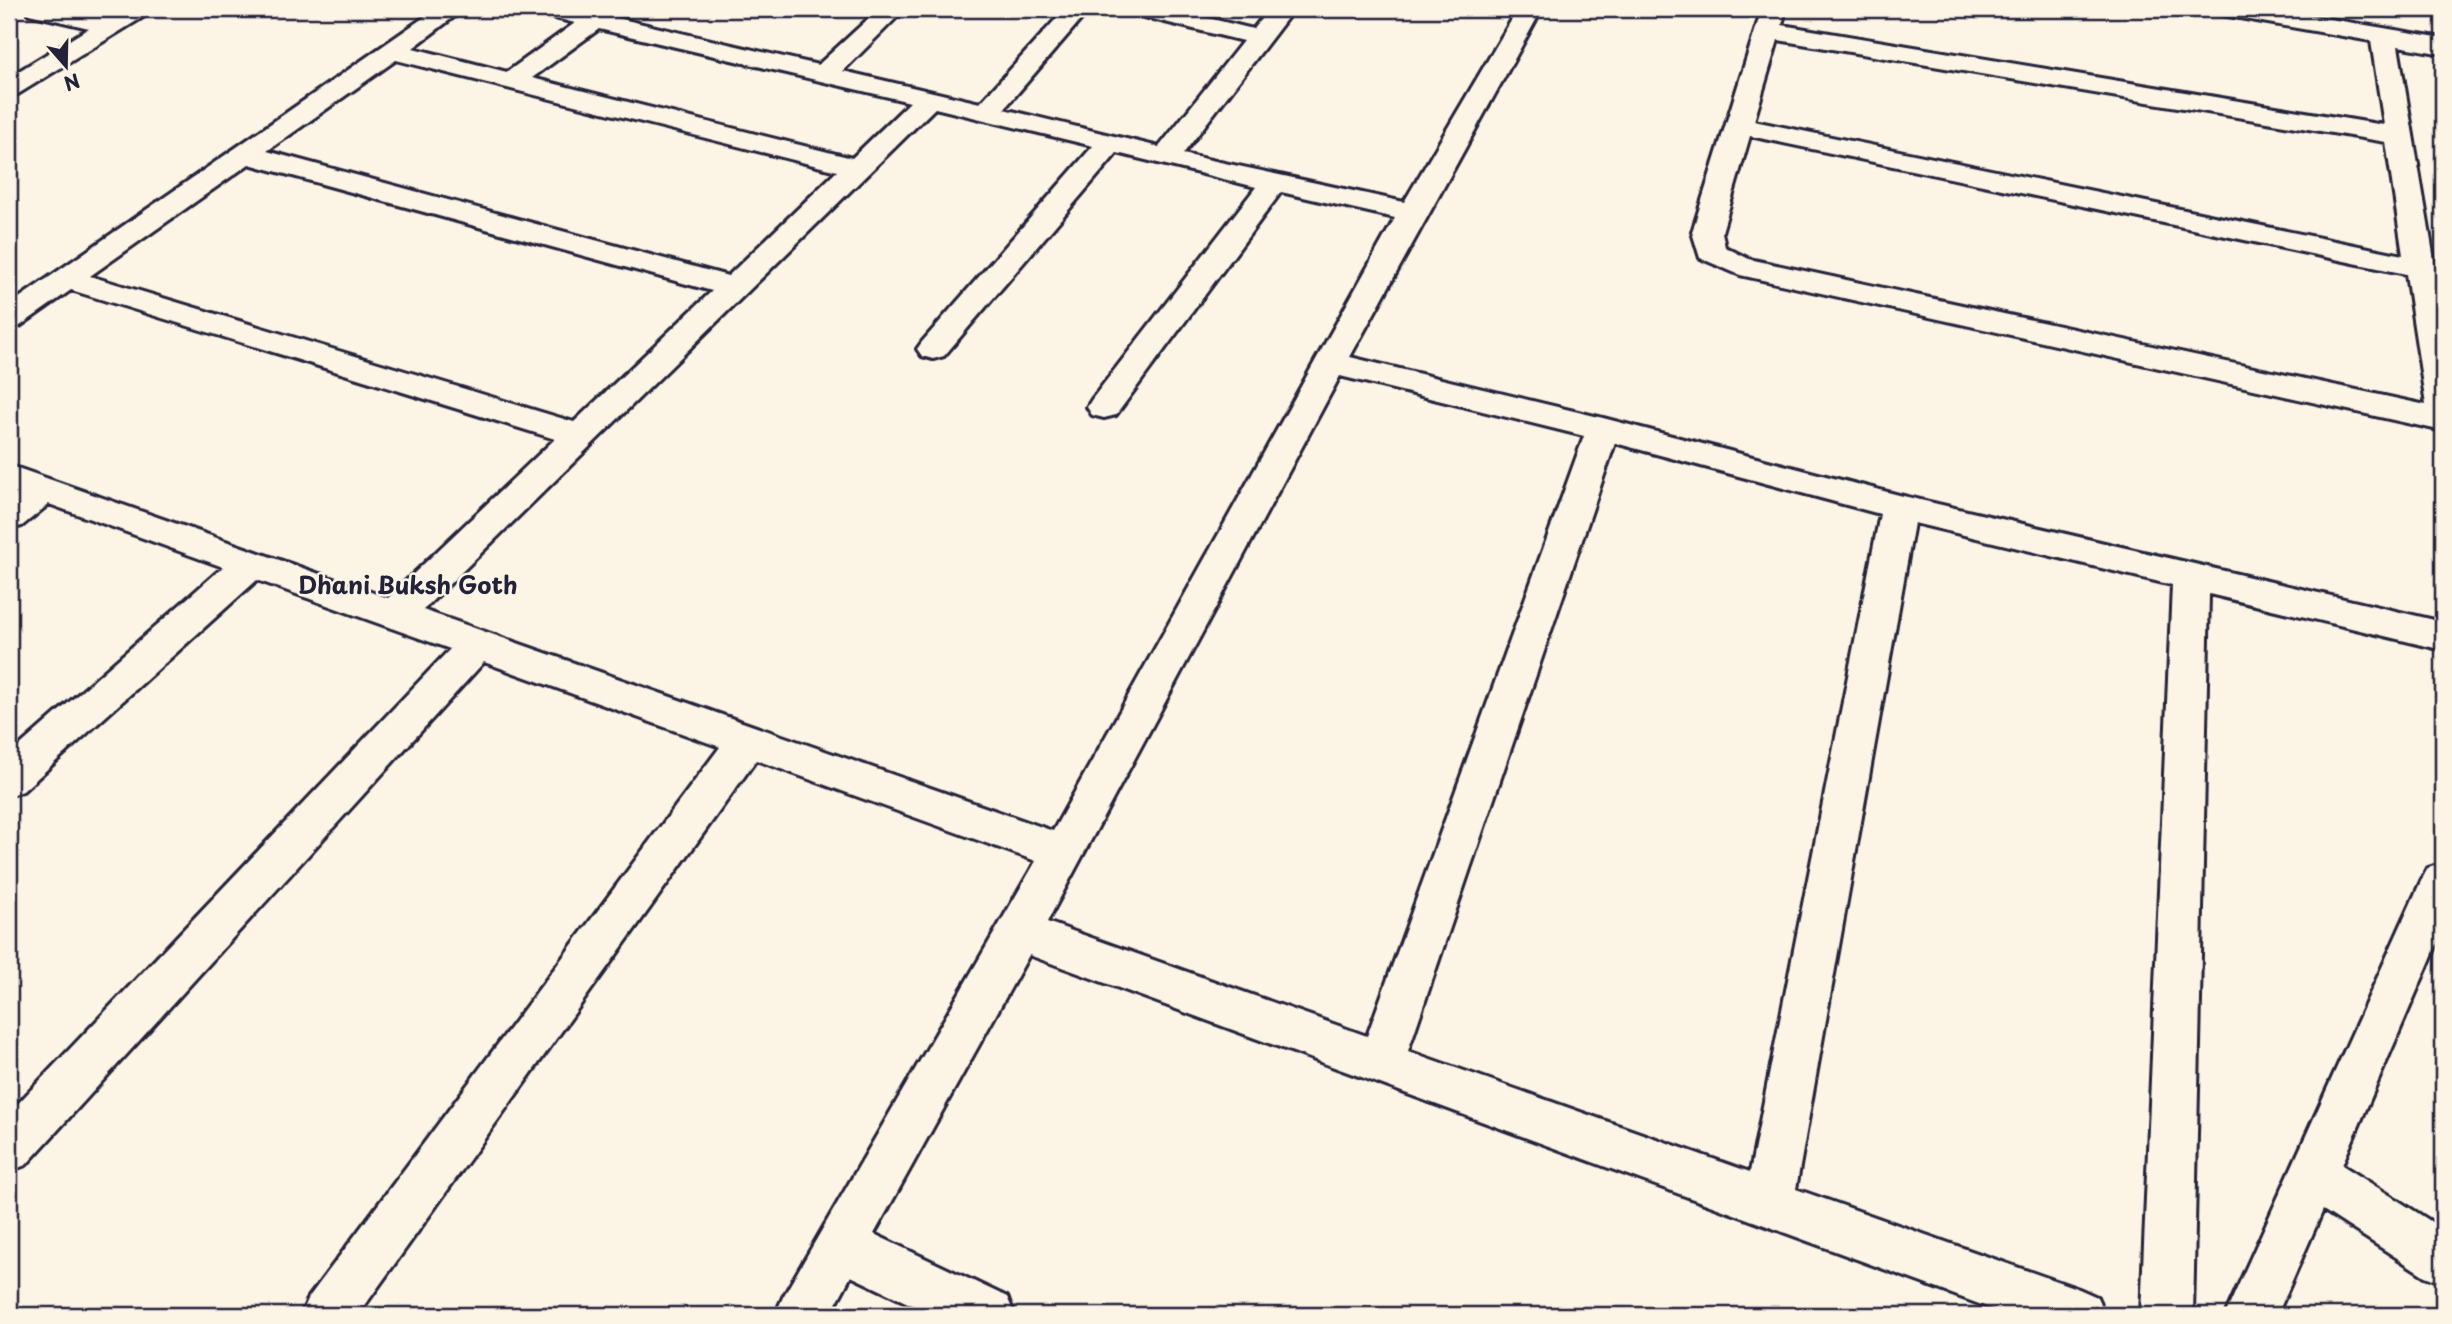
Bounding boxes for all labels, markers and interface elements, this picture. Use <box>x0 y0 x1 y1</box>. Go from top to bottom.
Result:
north arrow <box>32 32 102 102</box>
text: N <box>60 67 84 99</box>
district label: Dhani Buksh Goth <box>298 566 518 602</box>

